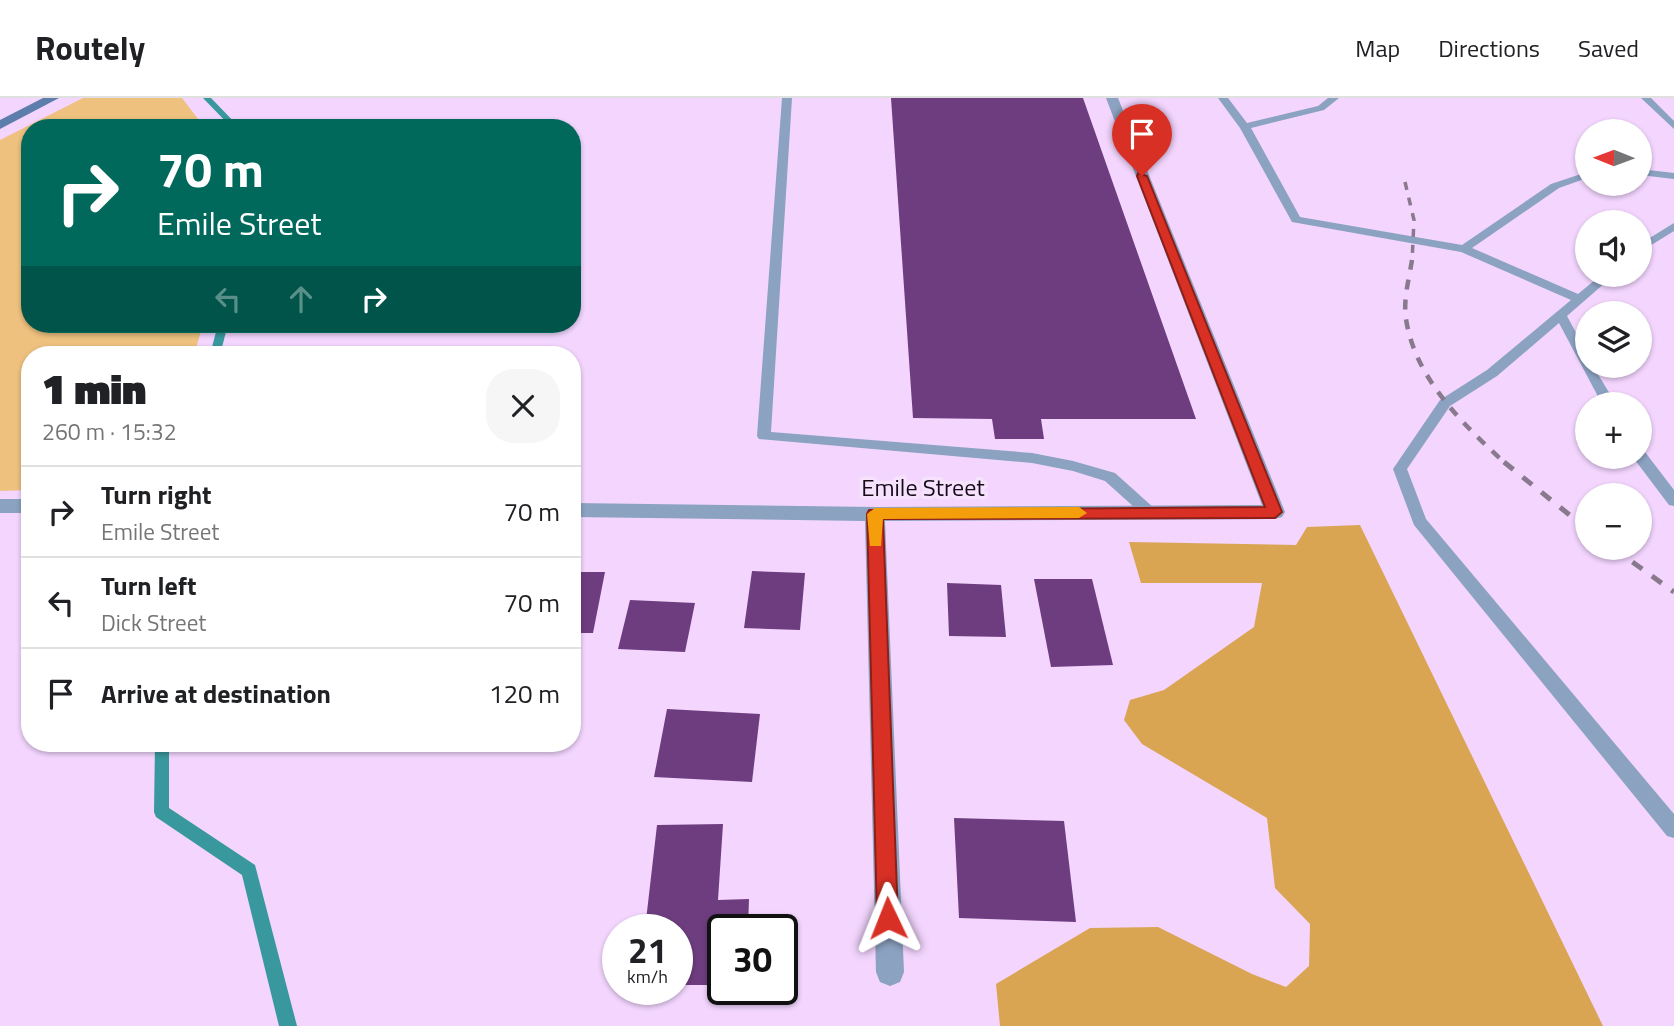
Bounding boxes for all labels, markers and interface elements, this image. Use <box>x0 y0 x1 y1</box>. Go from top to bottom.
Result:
text: Routely <box>35 23 145 73</box>
text: Map <box>1355 30 1400 66</box>
text: Directions <box>1438 30 1540 66</box>
text: Saved <box>1578 30 1639 66</box>
pin <box>1112 104 1172 176</box>
icon: arrive <box>1123 115 1161 153</box>
north arrow <box>1575 119 1652 196</box>
map controls <box>1575 119 1652 560</box>
text: 70 m <box>157 131 264 206</box>
icon: right <box>42 147 133 238</box>
text: Emile Street <box>157 199 322 247</box>
button: sound <box>1575 210 1652 287</box>
icon: left <box>209 280 247 318</box>
icon: ahead <box>282 280 320 318</box>
icon: right <box>355 280 393 318</box>
button: layers <box>1575 301 1652 378</box>
text: 1 min <box>42 356 146 420</box>
button: close <box>486 369 560 443</box>
button: + <box>1575 392 1652 469</box>
text: 260 m · 15:32 <box>42 414 177 449</box>
street label: Emile Street <box>861 469 985 505</box>
text: Turn right <box>101 475 212 514</box>
button: − <box>1575 483 1652 560</box>
text: 70 m <box>503 492 560 531</box>
icon: right <box>42 493 80 531</box>
text: Emile Street <box>101 514 219 549</box>
text: Turn left <box>101 566 196 605</box>
text: 70 m <box>503 583 560 622</box>
icon: left <box>42 584 80 622</box>
text: Dick Street <box>101 605 206 640</box>
text: Arrive at destination <box>101 674 331 713</box>
text: 120 m <box>489 674 560 713</box>
icon: arrive <box>42 675 80 713</box>
position arrow <box>851 881 925 955</box>
speed limit sign: 30 <box>707 914 798 1005</box>
text: 21 <box>628 923 667 977</box>
text: km/h <box>627 963 668 990</box>

